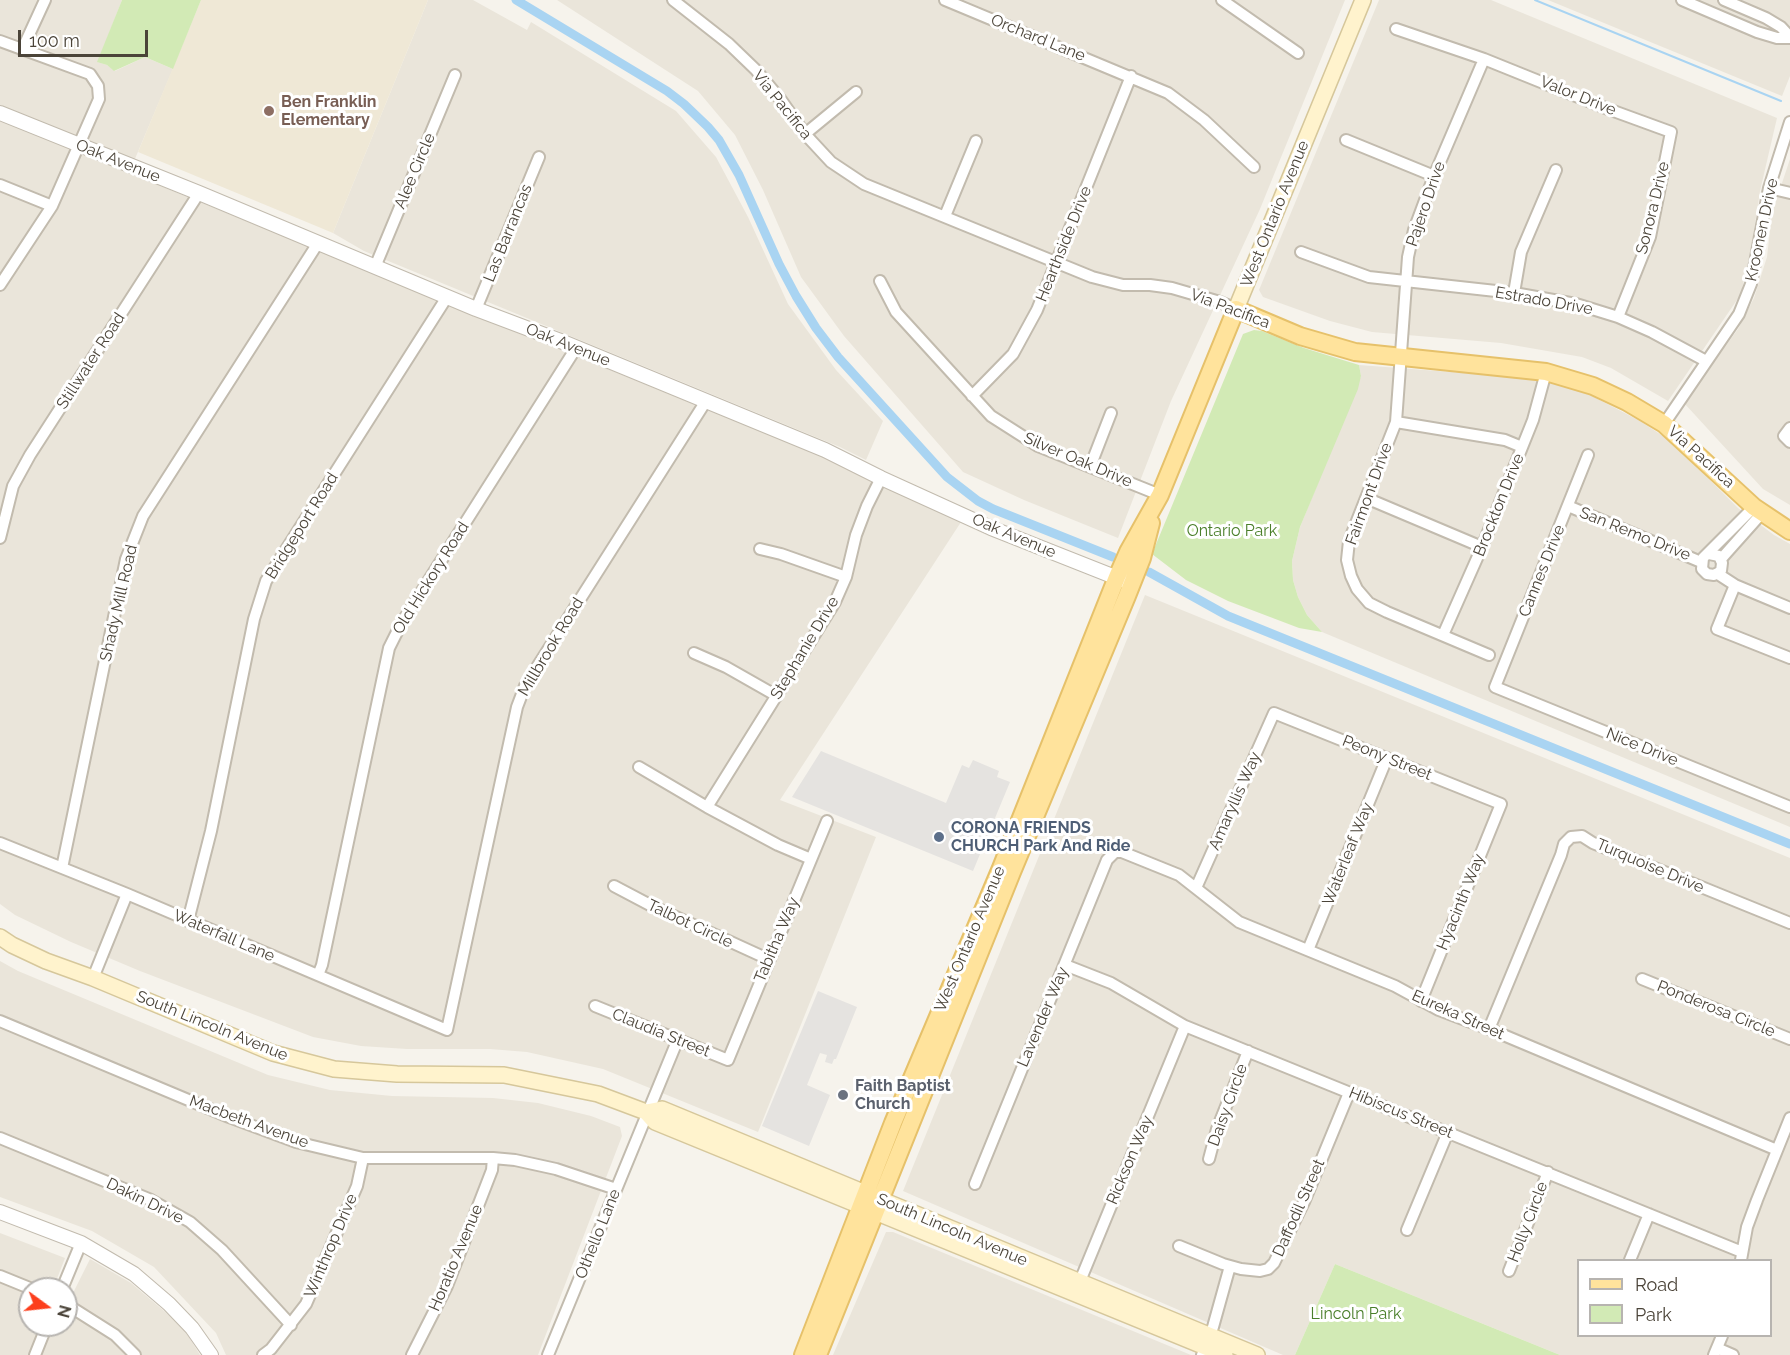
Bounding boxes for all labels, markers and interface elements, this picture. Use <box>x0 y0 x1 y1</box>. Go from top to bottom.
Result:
street label: Orchard Lane <box>988 10 1088 66</box>
scale bar <box>21 18 152 56</box>
text: 100 m <box>29 30 80 51</box>
street label: Via Pacifica <box>748 66 816 144</box>
street label: Valor Drive <box>1537 72 1619 120</box>
place label: Ben Franklin Elementary <box>281 92 376 130</box>
marker: Ben Franklin Elementary <box>262 104 276 118</box>
street label: Alee Circle <box>390 130 440 212</box>
street label: Oak Avenue <box>73 135 163 187</box>
street label: West Ontario Avenue <box>1237 138 1313 290</box>
street label: Pajero Drive <box>1402 159 1450 249</box>
street label: Sonora Drive <box>1632 160 1674 256</box>
street label: Kroonen Drive <box>1742 177 1782 283</box>
street label: Las Barrancas <box>480 181 536 285</box>
street label: Hearthside Drive <box>1032 183 1096 305</box>
street label: Estrado Drive <box>1494 283 1594 319</box>
street label: Via Pacifica <box>1188 285 1272 333</box>
street label: Stillwater Road <box>53 309 129 413</box>
street label: Oak Avenue <box>523 319 613 371</box>
street label: Via Pacifica <box>1664 422 1738 492</box>
street label: Silver Oak Drive <box>1021 428 1135 492</box>
street label: Fairmont Drive <box>1342 440 1396 548</box>
street label: Brockton Drive <box>1470 451 1528 559</box>
street label: Bridgeport Road <box>262 469 342 583</box>
street label: San Remo Drive <box>1577 503 1693 565</box>
street label: Oak Avenue <box>969 510 1059 562</box>
street label: Old Hickory Road <box>389 518 473 638</box>
park label: Ontario Park <box>1187 521 1277 541</box>
street label: Cannes Drive <box>1515 522 1569 620</box>
street label: Shady Mill Road <box>96 543 142 663</box>
street label: Stephanie Drive <box>767 593 843 703</box>
street label: Millbrook Road <box>514 594 588 700</box>
street label: Nice Drive <box>1603 724 1681 770</box>
street label: Peony Street <box>1339 731 1435 785</box>
street label: Amaryllis Way <box>1205 749 1265 853</box>
street label: Waterleaf Way <box>1319 800 1377 908</box>
place label: CORONA FRIENDS CHURCH Park And Ride <box>951 818 1130 856</box>
marker: CORONA FRIENDS CHURCH Park And Ride <box>932 830 946 844</box>
street label: Turquoise Drive <box>1593 835 1707 897</box>
street label: Hyacinth Way <box>1433 851 1489 953</box>
street label: West Ontario Avenue <box>931 863 1009 1015</box>
street label: Tabitha Way <box>750 895 804 985</box>
street label: Talbot Circle <box>644 896 736 952</box>
street label: Waterfall Lane <box>170 906 278 966</box>
street label: Lavender Way <box>1013 964 1073 1070</box>
street label: Ponderosa Circle <box>1654 977 1778 1041</box>
street label: Eureka Street <box>1409 986 1507 1044</box>
street label: South Lincoln Avenue <box>133 987 291 1065</box>
street label: Claudia Street <box>609 1005 713 1061</box>
street label: Daisy Circle <box>1204 1061 1252 1149</box>
place label: Faith Baptist Church <box>855 1076 951 1114</box>
street label: Hibiscus Street <box>1346 1083 1456 1143</box>
marker: Faith Baptist Church <box>836 1088 850 1102</box>
street label: Macbeth Avenue <box>187 1092 311 1152</box>
street label: Rickson Way <box>1103 1113 1157 1207</box>
street label: Daffodil Street <box>1269 1156 1329 1260</box>
street label: Dakin Drive <box>103 1174 187 1228</box>
street label: Holly Circle <box>1504 1179 1552 1265</box>
street label: Othello Lane <box>571 1186 625 1282</box>
street label: South Lincoln Avenue <box>874 1190 1030 1270</box>
street label: Winthrop Drive <box>300 1191 362 1301</box>
street label: Horatio Avenue <box>425 1202 487 1314</box>
legend <box>1577 1259 1772 1337</box>
text: Road <box>1635 1274 1678 1295</box>
north arrow <box>18 1277 78 1337</box>
text: N <box>53 1303 75 1320</box>
park label: Lincoln Park <box>1311 1304 1401 1324</box>
text: Park <box>1635 1304 1672 1325</box>

